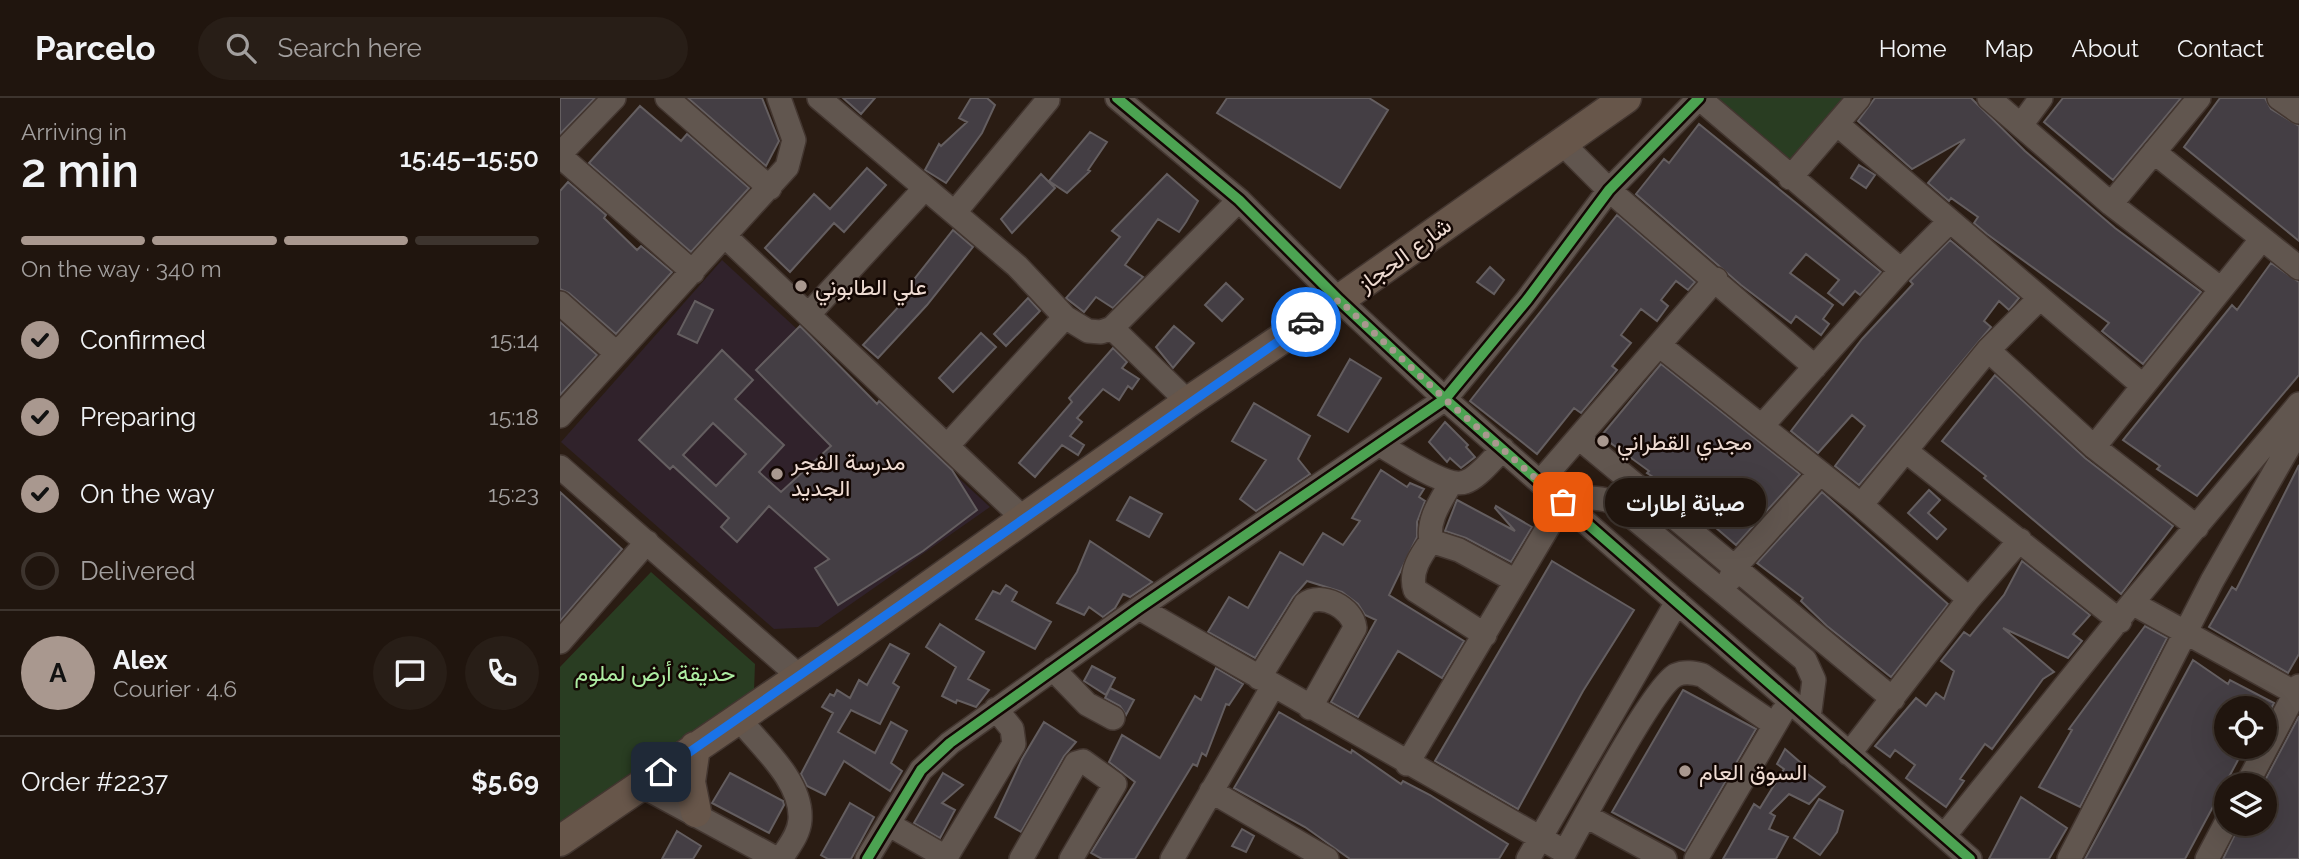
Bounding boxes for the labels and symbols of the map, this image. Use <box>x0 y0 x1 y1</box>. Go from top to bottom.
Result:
street label: شارع الحجاز <box>1351 211 1458 300</box>
place label: علي الطابوني <box>815 273 927 306</box>
marker: علي الطابوني <box>793 278 809 294</box>
courier <box>1271 287 1341 357</box>
place label: مجدي القطراني <box>1617 428 1752 461</box>
marker: مجدي القطراني <box>1595 433 1611 449</box>
place label: مدرسة الفجر الجديد <box>790 448 905 501</box>
marker: مدرسة الفجر الجديد <box>769 466 785 482</box>
pin <box>1533 472 1593 532</box>
callout: صيانة إطارات <box>1605 478 1766 526</box>
park label: حديقة أرض لملوم <box>574 659 736 688</box>
pin <box>631 742 691 802</box>
place label: السوق العام <box>1699 758 1807 787</box>
marker: السوق العام <box>1677 763 1693 779</box>

